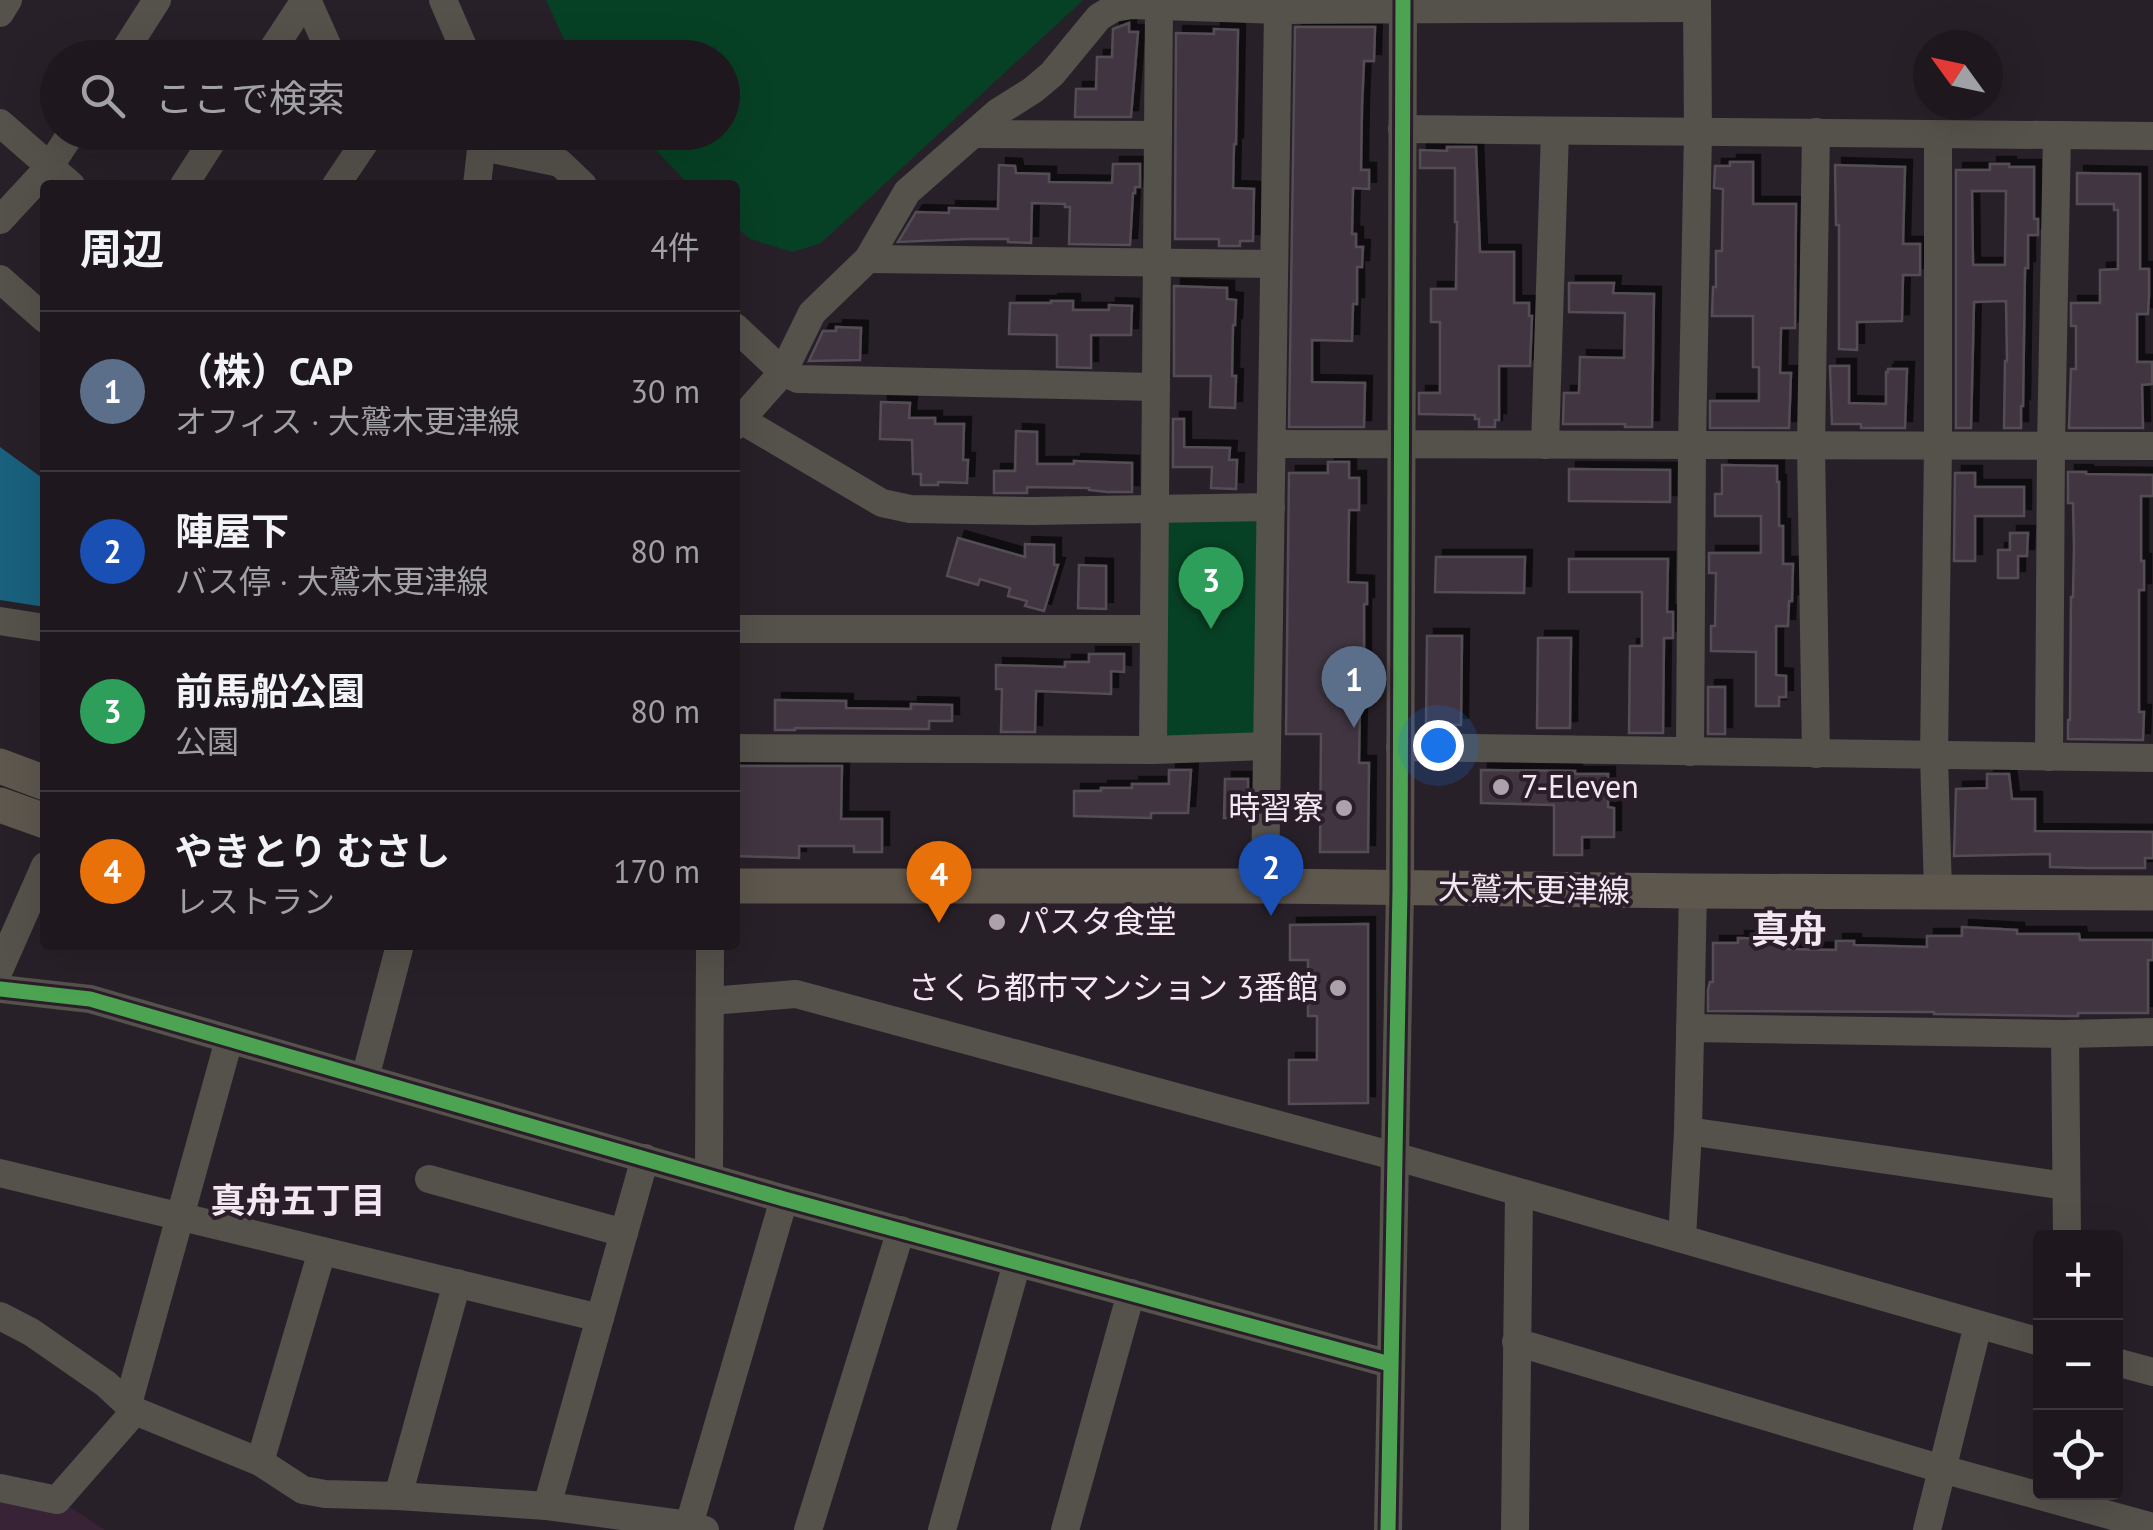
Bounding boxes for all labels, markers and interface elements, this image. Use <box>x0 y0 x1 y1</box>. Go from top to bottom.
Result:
north arrow <box>1913 30 2003 120</box>
search box <box>40 40 740 150</box>
icon: search <box>75 68 130 123</box>
text: ここで検索 <box>155 73 345 122</box>
text: 周辺 <box>80 221 164 276</box>
text: 4件 <box>651 226 700 268</box>
text: （株）CAP <box>175 346 353 395</box>
text: 1 <box>103 370 122 412</box>
text: 30 m <box>631 370 700 412</box>
text: オフィス · 大鷲木更津線 <box>175 400 520 442</box>
text: 陣屋下 <box>175 506 289 555</box>
text: 2 <box>103 530 122 572</box>
text: 80 m <box>631 530 700 572</box>
pin: 3 <box>1178 546 1244 629</box>
text: バス停 · 大鷲木更津線 <box>175 560 489 602</box>
pin: 1 <box>1322 646 1386 728</box>
text: 前馬船公園 <box>175 666 365 715</box>
text: 3 <box>103 690 122 732</box>
text: 80 m <box>631 690 700 732</box>
text: 公園 <box>175 720 239 762</box>
your location <box>1413 720 1464 771</box>
place label: 7-Eleven <box>1521 765 1639 807</box>
marker: 7-Eleven <box>1490 776 1512 798</box>
place label: 時習寮 <box>1228 786 1324 828</box>
marker: 時習寮 <box>1333 797 1355 819</box>
text: やきとり むさし <box>175 826 451 875</box>
pin: 2 <box>1238 834 1304 916</box>
pin: 4 <box>906 840 972 923</box>
text: 4 <box>103 850 122 892</box>
text: 170 m <box>613 850 700 892</box>
street label: 大鷲木更津線 <box>1438 866 1630 912</box>
text: レストラン <box>175 880 335 922</box>
place label: パスタ食堂 <box>1017 900 1177 942</box>
district label: 真舟 <box>1751 904 1827 953</box>
marker: パスタ食堂 <box>986 911 1008 933</box>
place label: さくら都市マンション 3番館 <box>908 966 1318 1008</box>
marker: さくら都市マンション 3番館 <box>1327 977 1349 999</box>
district label: 真舟五丁目 <box>210 1177 386 1223</box>
map controls <box>2033 1230 2123 1500</box>
button: + <box>2033 1230 2123 1320</box>
button: − <box>2033 1320 2123 1410</box>
button: locate <box>2033 1410 2123 1500</box>

